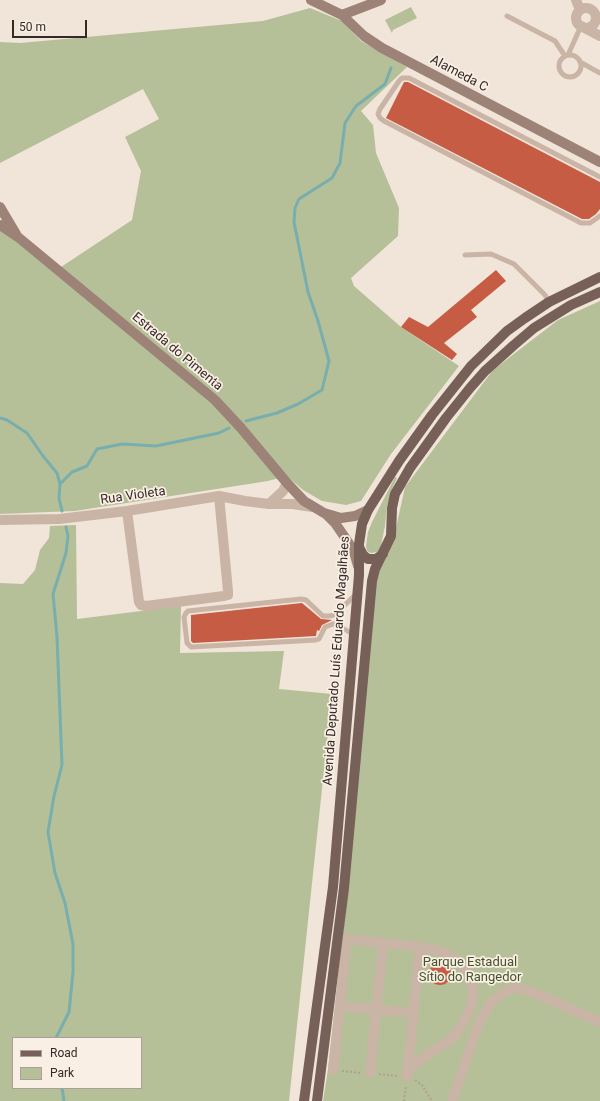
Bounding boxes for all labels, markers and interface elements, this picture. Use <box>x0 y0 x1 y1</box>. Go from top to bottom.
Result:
scale bar <box>14 12 89 38</box>
text: 50 m <box>19 20 46 34</box>
street label: Alameda C <box>427 52 491 96</box>
street label: Estrada do Pimenta <box>129 310 225 394</box>
street label: Rua Violeta <box>99 484 167 508</box>
street label: Avenida Deputado Luís Eduardo Magalhães <box>320 536 354 786</box>
park label: Parque Estadual Sítio do Rangedor <box>419 955 521 986</box>
legend <box>12 1037 142 1089</box>
text: Road <box>50 1046 78 1060</box>
text: Park <box>50 1066 74 1080</box>

